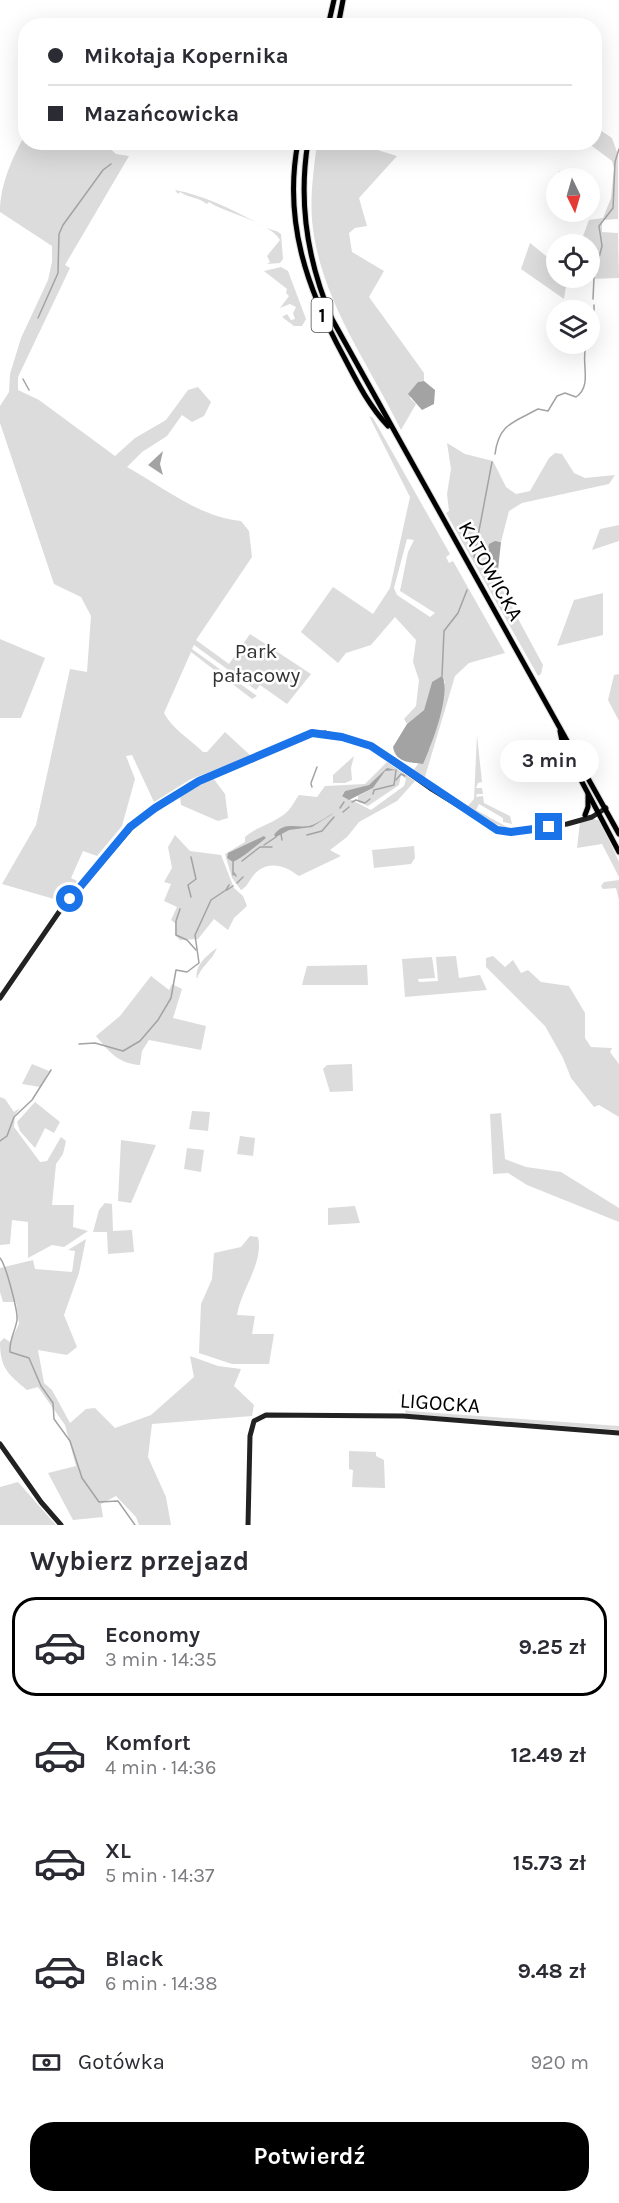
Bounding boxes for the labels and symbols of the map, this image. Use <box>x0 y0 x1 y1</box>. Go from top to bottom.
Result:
north arrow <box>546 168 600 222</box>
road number: 1 <box>312 298 332 332</box>
street label: KATOWICKA <box>454 517 528 625</box>
park label: Park pałacowy <box>212 639 301 687</box>
callout: 3 min <box>500 740 598 782</box>
route end <box>535 813 562 840</box>
route start <box>56 885 83 912</box>
street label: LIGOCKA <box>399 1388 481 1418</box>

